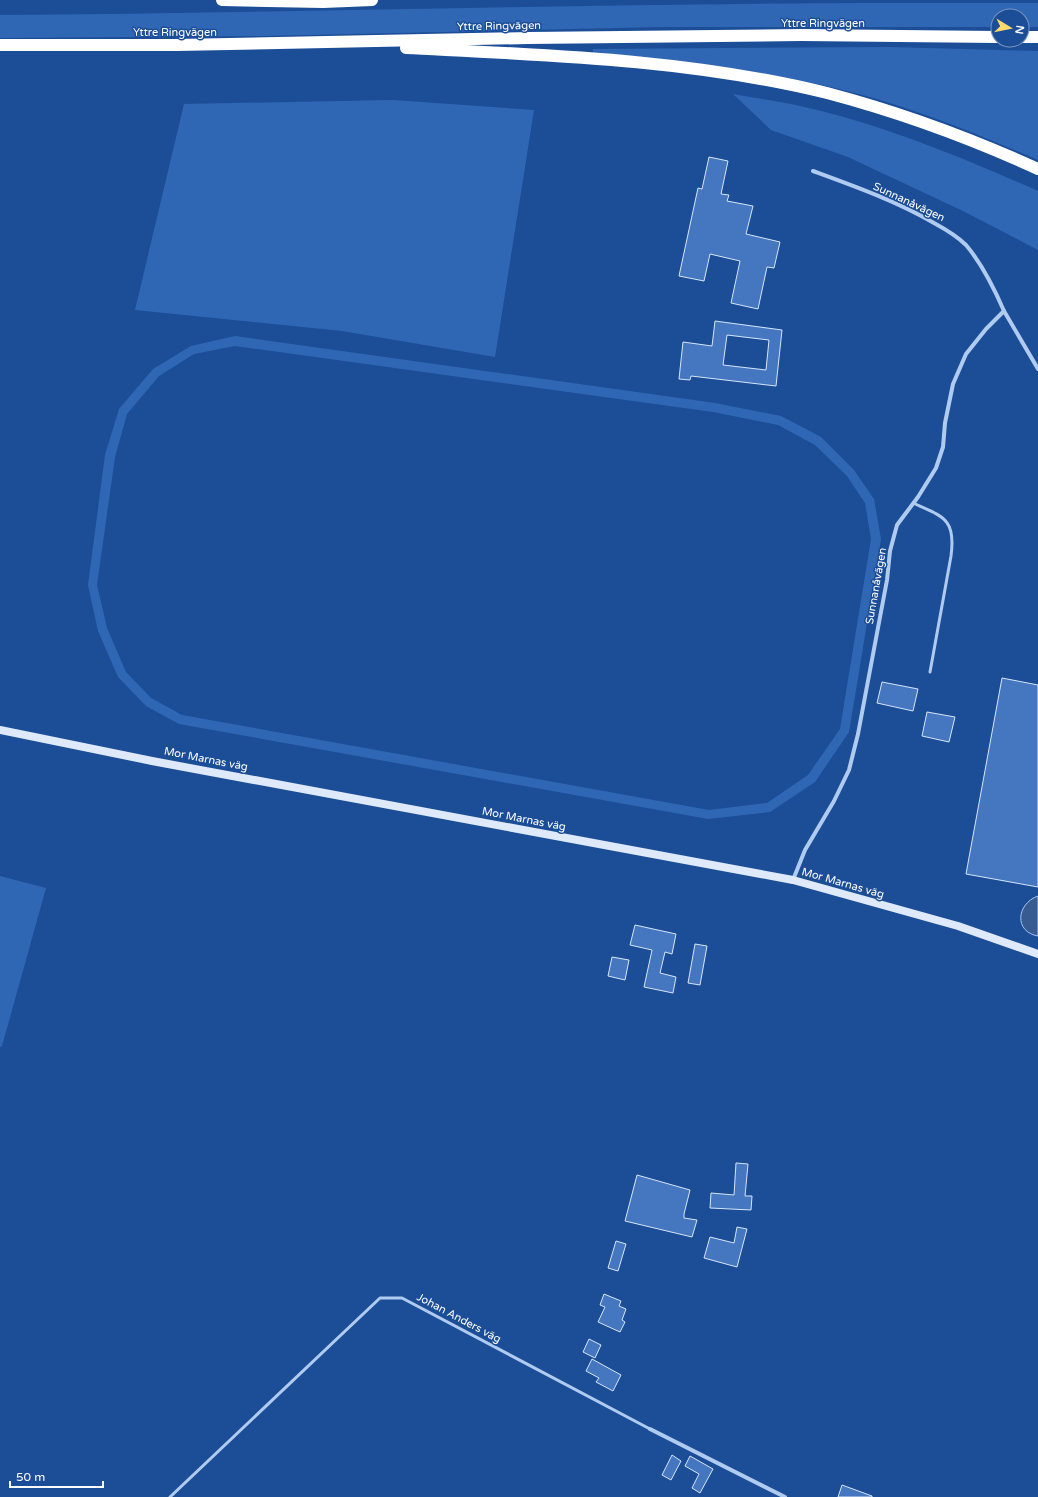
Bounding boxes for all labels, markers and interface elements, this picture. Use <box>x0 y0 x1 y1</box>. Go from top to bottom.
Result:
north arrow <box>990 8 1030 48</box>
street label: Yttre Ringvägen <box>781 17 865 30</box>
street label: Yttre Ringvägen <box>457 19 541 33</box>
text: N <box>1012 24 1027 35</box>
street label: Yttre Ringvägen <box>133 26 217 39</box>
street label: Sunnanåvägen <box>871 180 947 224</box>
street label: Sunnanåvägen <box>863 547 889 625</box>
street label: Mor Marnas väg <box>163 744 249 774</box>
street label: Mor Marnas väg <box>481 804 567 834</box>
street label: Mor Marnas väg <box>800 865 886 901</box>
street label: Johan Anders väg <box>415 1290 503 1346</box>
scale bar <box>10 1463 103 1489</box>
text: 50 m <box>16 1470 45 1484</box>

